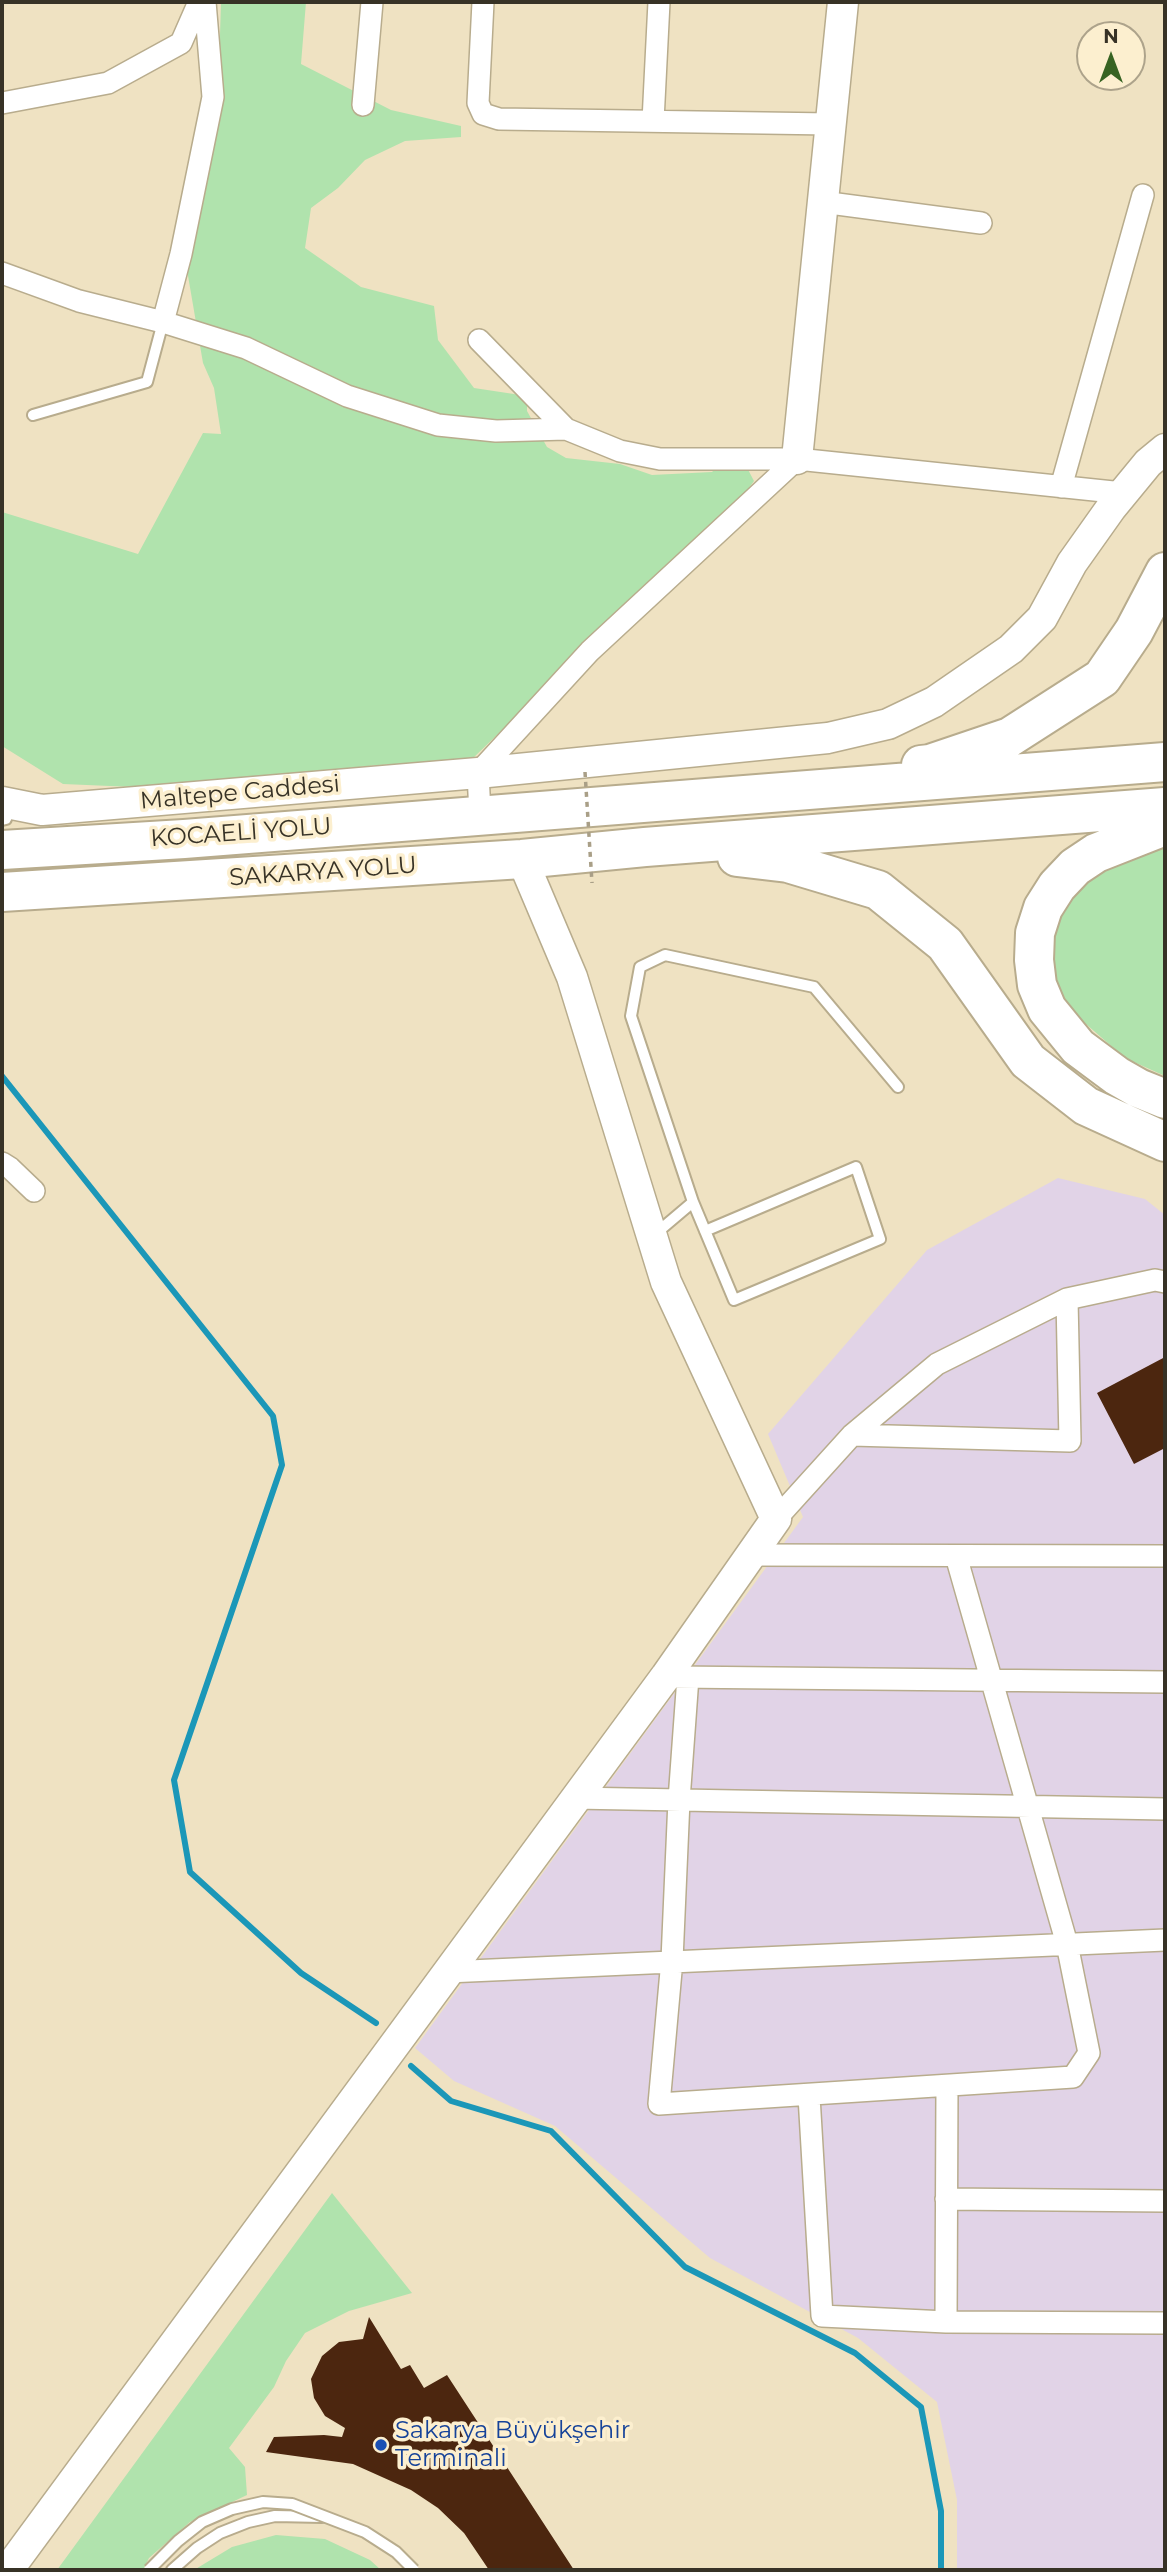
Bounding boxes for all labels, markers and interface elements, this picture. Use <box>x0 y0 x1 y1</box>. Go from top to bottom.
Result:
north arrow <box>1076 21 1146 91</box>
text: N <box>1103 25 1119 48</box>
street label: Maltepe Caddesi <box>139 770 341 816</box>
street label: KOCAELİ YOLU <box>150 812 332 854</box>
street label: SAKARYA YOLU <box>228 851 418 893</box>
place label: Sakarya Büyükşehir Terminali <box>395 2417 630 2473</box>
marker: Sakarya Büyükşehir Terminali <box>373 2437 389 2453</box>

